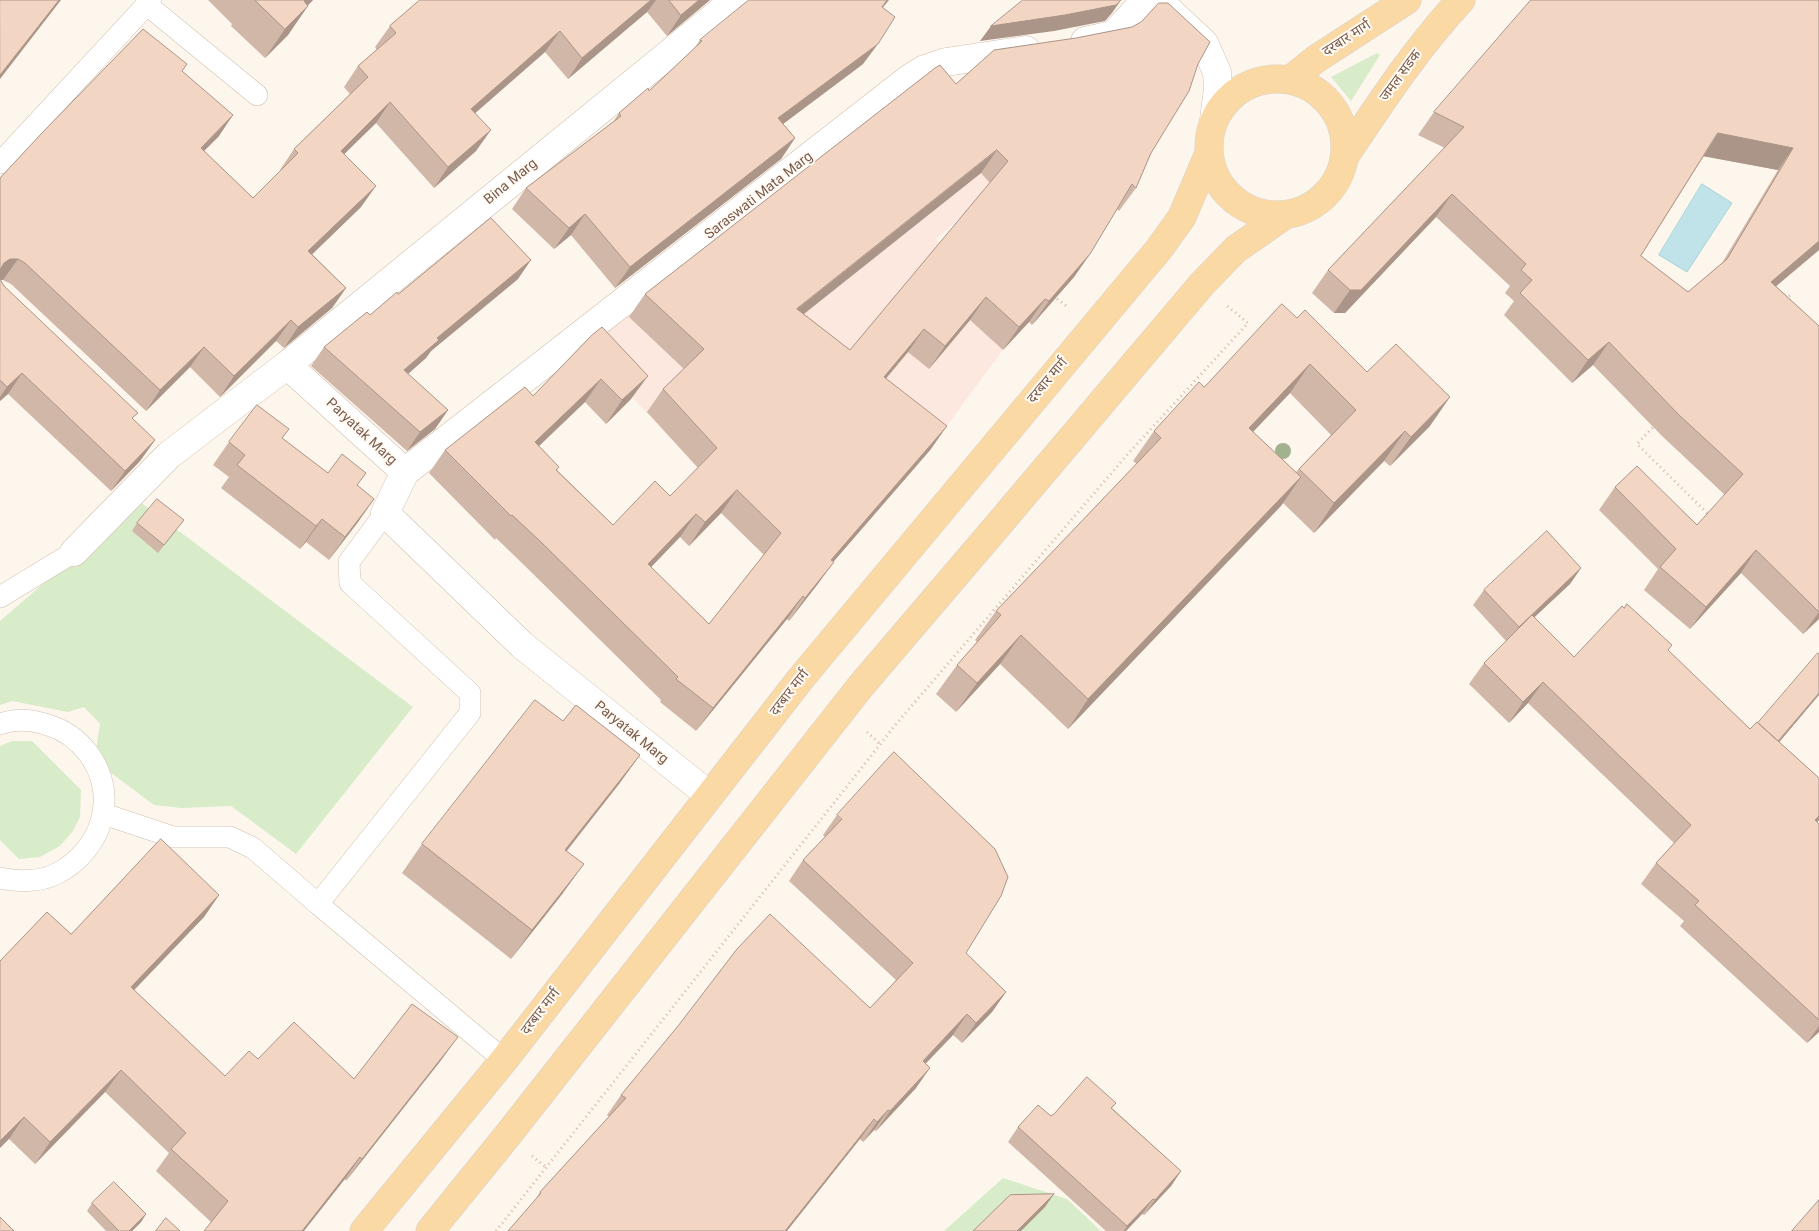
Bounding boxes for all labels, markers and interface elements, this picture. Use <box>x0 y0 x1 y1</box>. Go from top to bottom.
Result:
street label: दरबार मार्ग <box>1320 17 1374 61</box>
street label: जमल सडक <box>1377 47 1425 105</box>
street label: Saraswati Mata Marg <box>702 149 816 243</box>
street label: Bina Marg <box>481 156 541 208</box>
street label: दरबार मार्ग <box>1024 355 1072 407</box>
street label: Paryatak Marg <box>322 395 400 469</box>
street label: दरबार मार्ग <box>767 667 813 719</box>
street label: Paryatak Marg <box>591 698 671 768</box>
street label: दरबार मार्ग <box>518 986 564 1038</box>

